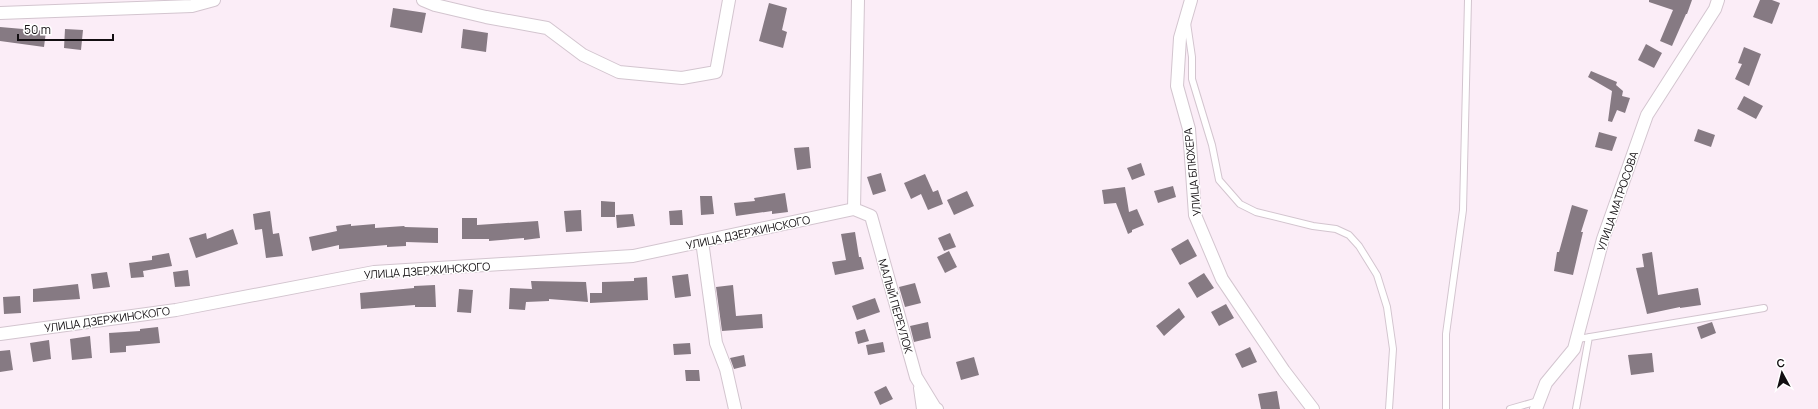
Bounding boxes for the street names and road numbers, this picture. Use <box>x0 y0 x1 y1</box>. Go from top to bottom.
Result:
street label: УЛИЦА БЛЮХЕРА <box>1180 127 1204 217</box>
street label: УЛИЦА МАТРОСОВА <box>1593 149 1641 253</box>
street label: УЛИЦА ДЗЕРЖИНСКОГО <box>685 211 812 252</box>
street label: МАЛЫЙ ПЕРЕУЛОК <box>875 257 917 356</box>
street label: УЛИЦА ДЗЕРЖИНСКОГО <box>363 258 491 282</box>
street label: УЛИЦА ДЗЕРЖИНСКОГО <box>43 303 171 335</box>

